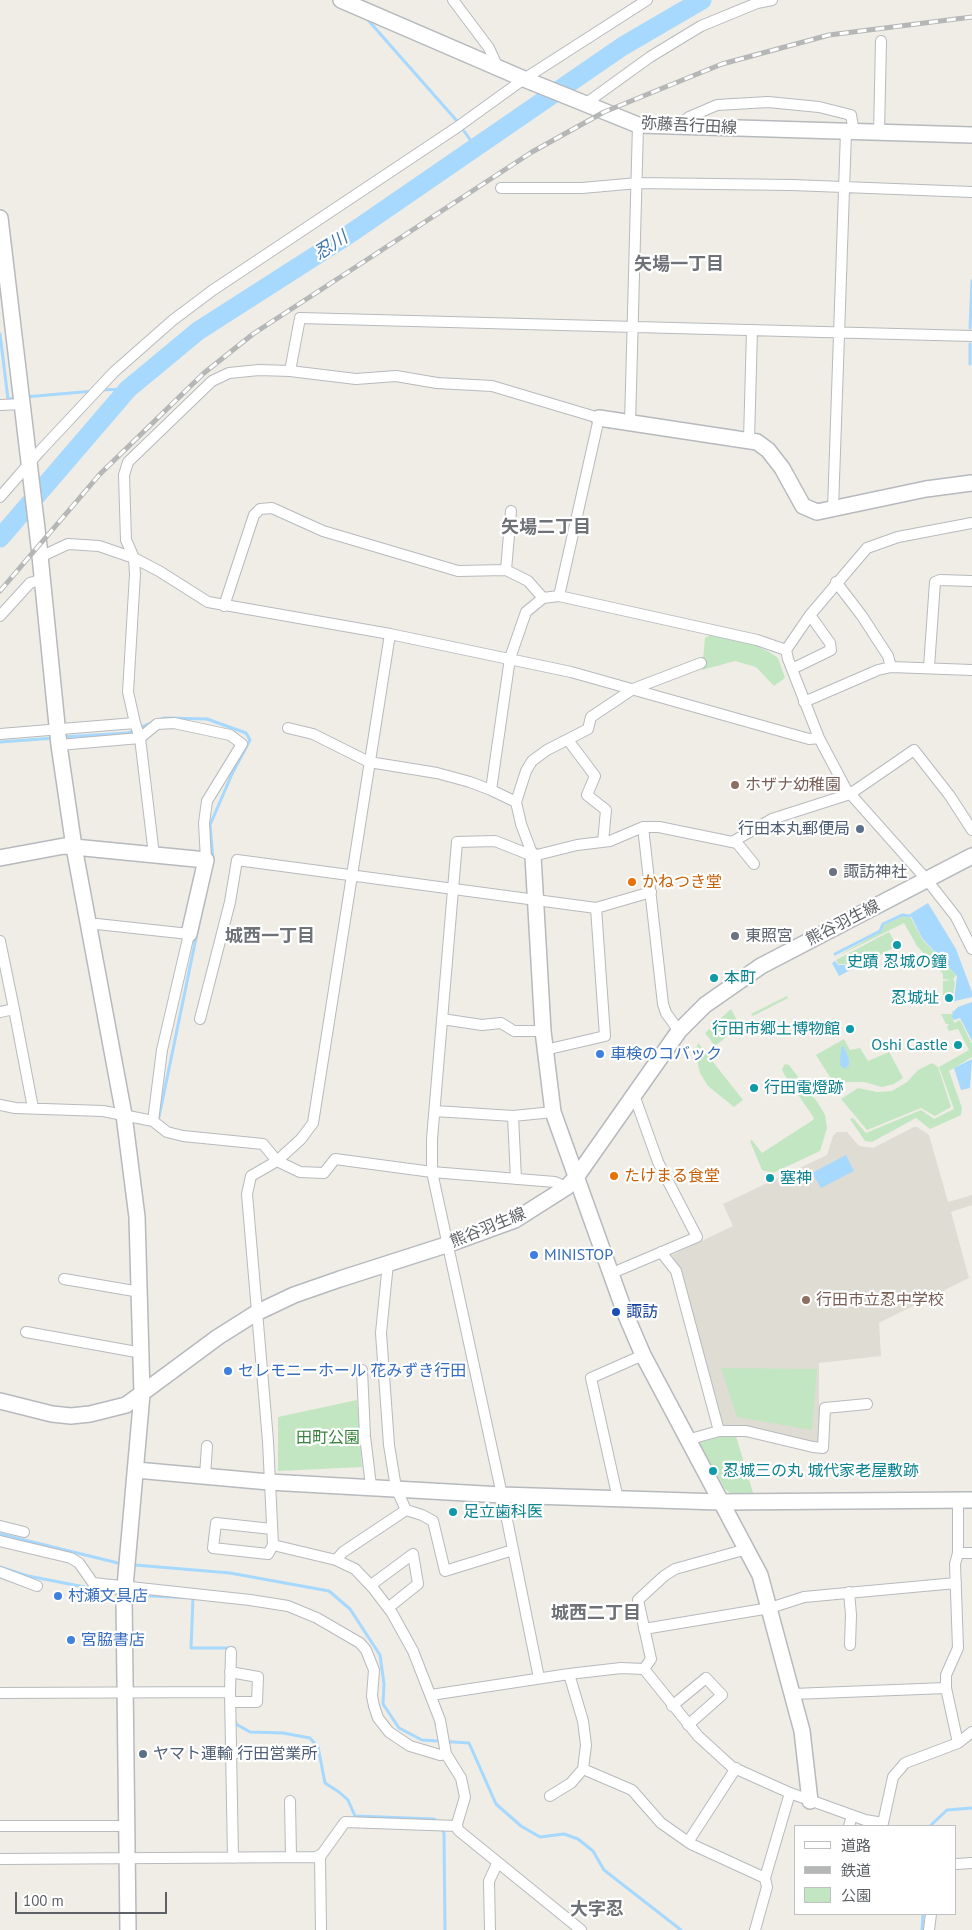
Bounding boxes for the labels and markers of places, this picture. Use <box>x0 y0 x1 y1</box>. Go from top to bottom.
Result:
place label: ホザナ幼稚園 <box>745 775 841 795</box>
marker: ホザナ幼稚園 <box>729 779 741 791</box>
place label: 行田本丸郵便局 <box>738 819 850 839</box>
marker: 行田本丸郵便局 <box>854 823 866 835</box>
place label: 諏訪神社 <box>843 862 907 882</box>
marker: 諏訪神社 <box>827 866 839 878</box>
place label: かねつき堂 <box>642 872 722 892</box>
marker: かねつき堂 <box>626 876 638 888</box>
place label: 東照宮 <box>745 926 793 946</box>
marker: 東照宮 <box>729 930 741 942</box>
marker: 史蹟 忍城の鐘 <box>891 939 903 951</box>
place label: 史蹟 忍城の鐘 <box>847 952 947 972</box>
place label: 本町 <box>724 968 756 988</box>
marker: 本町 <box>708 972 720 984</box>
place label: 忍城址 <box>891 988 939 1008</box>
marker: 忍城址 <box>943 992 955 1004</box>
place label: 行田市郷土博物館 <box>712 1019 840 1039</box>
marker: 行田市郷土博物館 <box>844 1023 856 1035</box>
place label: Oshi Castle <box>871 1035 948 1055</box>
marker: Oshi Castle <box>952 1039 964 1051</box>
place label: 車検のコバック <box>610 1044 722 1064</box>
marker: 車検のコバック <box>594 1048 606 1060</box>
place label: 行田電燈跡 <box>764 1078 844 1098</box>
marker: 行田電燈跡 <box>748 1082 760 1094</box>
place label: たけまる食堂 <box>624 1166 720 1186</box>
place label: 塞神 <box>780 1168 812 1188</box>
marker: たけまる食堂 <box>608 1170 620 1182</box>
marker: 塞神 <box>764 1172 776 1184</box>
place label: MINISTOP <box>544 1245 613 1265</box>
marker: MINISTOP <box>528 1249 540 1261</box>
place label: 行田市立忍中学校 <box>816 1290 944 1310</box>
marker: 行田市立忍中学校 <box>800 1294 812 1306</box>
place label: 諏訪 <box>626 1302 658 1322</box>
marker: 諏訪 <box>610 1306 622 1318</box>
place label: セレモニーホール 花みずき行田 <box>238 1361 466 1381</box>
marker: セレモニーホール 花みずき行田 <box>222 1365 234 1377</box>
place label: 忍城三の丸 城代家老屋敷跡 <box>723 1461 919 1481</box>
marker: 忍城三の丸 城代家老屋敷跡 <box>707 1465 719 1477</box>
place label: 足立歯科医 <box>463 1502 543 1522</box>
marker: 足立歯科医 <box>447 1506 459 1518</box>
place label: 村瀬文具店 <box>68 1586 148 1606</box>
marker: 村瀬文具店 <box>52 1590 64 1602</box>
place label: 宮脇書店 <box>81 1630 145 1650</box>
marker: 宮脇書店 <box>65 1634 77 1646</box>
place label: ヤマト運輸 行田営業所 <box>153 1744 317 1764</box>
marker: ヤマト運輸 行田営業所 <box>137 1748 149 1760</box>

